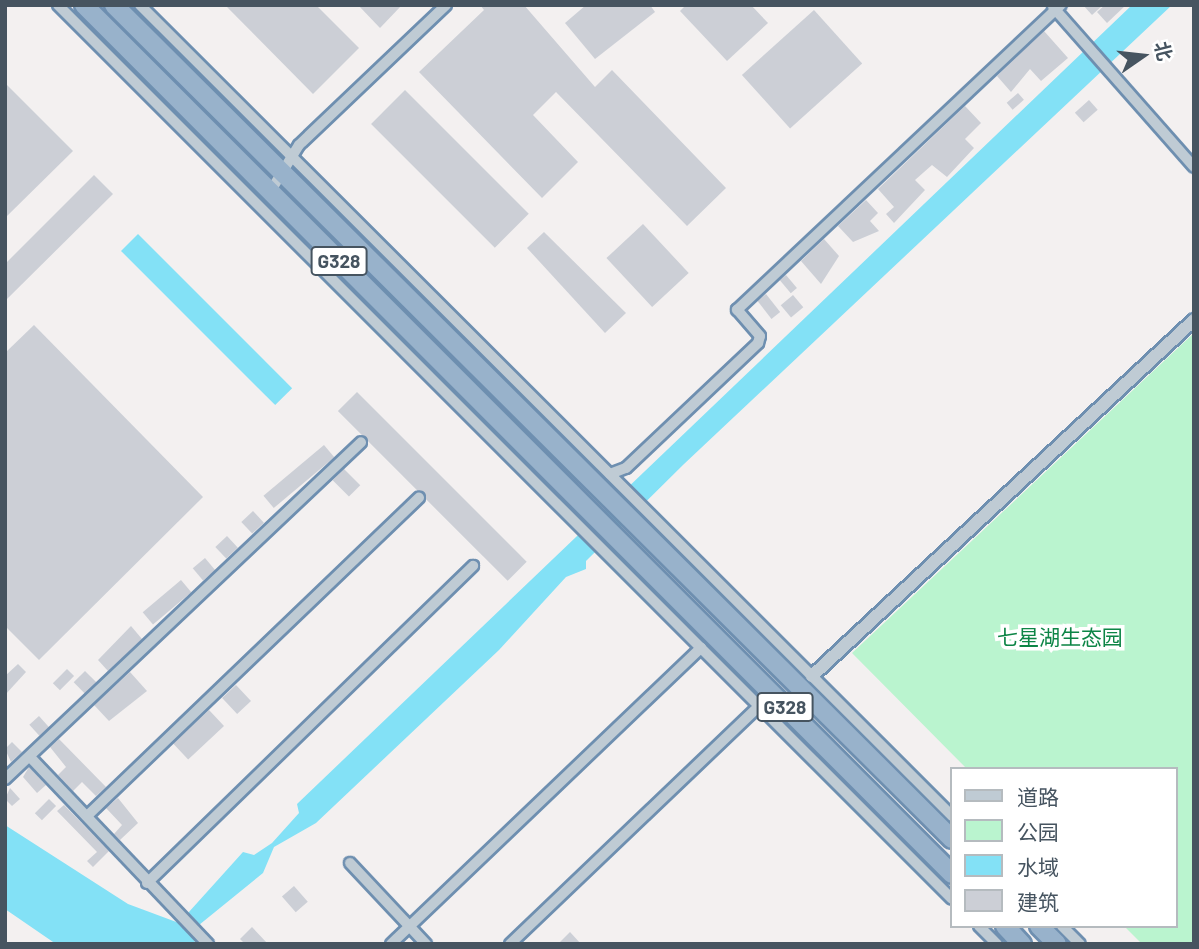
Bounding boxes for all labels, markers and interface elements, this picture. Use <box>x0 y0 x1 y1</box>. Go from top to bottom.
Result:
north arrow <box>1108 21 1178 91</box>
text: 北 <box>1150 39 1177 63</box>
road number: G328 <box>309 246 369 276</box>
park label: 七星湖生态园 <box>997 624 1123 650</box>
road number: G328 <box>755 692 815 722</box>
legend <box>950 767 1178 928</box>
text: 道路 <box>1017 784 1059 809</box>
text: 公园 <box>1017 819 1059 844</box>
text: 水域 <box>1017 854 1059 879</box>
text: 建筑 <box>1017 889 1059 914</box>

